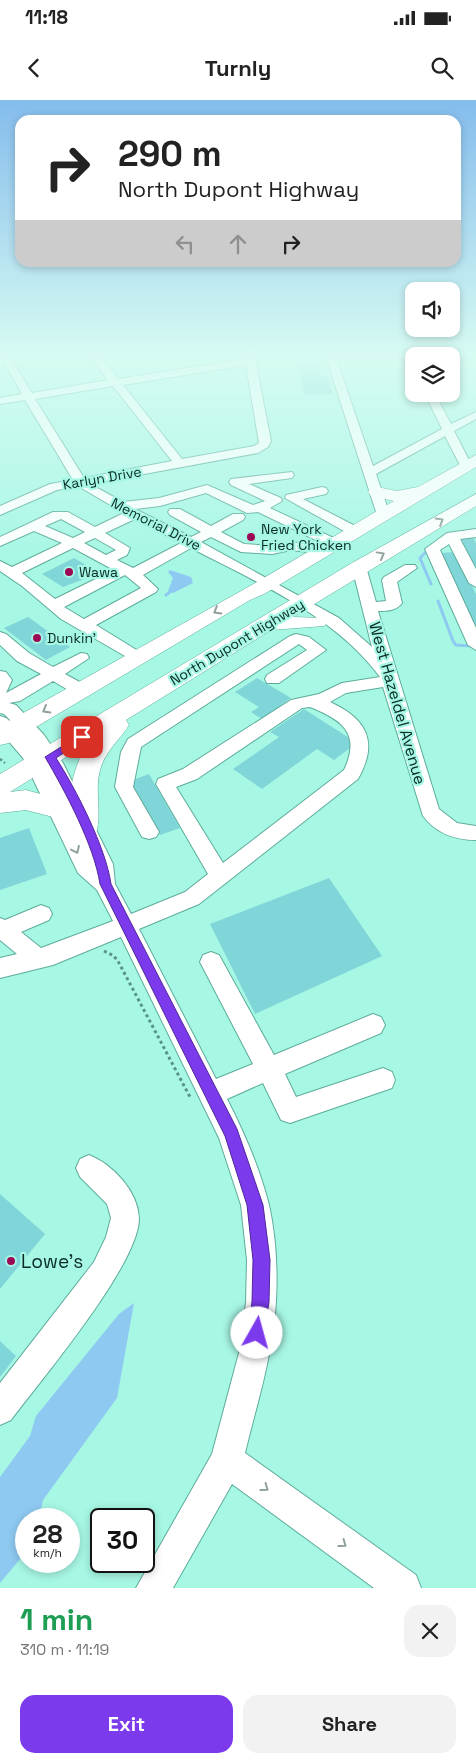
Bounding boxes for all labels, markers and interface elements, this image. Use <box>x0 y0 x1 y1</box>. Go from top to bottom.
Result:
text: 11:18 <box>25 5 68 30</box>
icon: back <box>20 54 48 82</box>
text: Turnly <box>205 54 271 82</box>
icon: search <box>428 54 456 82</box>
text: 290 m <box>118 132 222 176</box>
icon: right <box>35 135 100 200</box>
text: North Dupont Highway <box>118 175 359 203</box>
icon: left <box>171 230 199 258</box>
icon: ahead <box>224 230 252 258</box>
icon: right <box>277 230 305 258</box>
map controls <box>405 282 460 402</box>
button: sound <box>405 282 460 337</box>
button: layers <box>405 347 460 402</box>
street label: Karlyn Drive <box>61 462 143 494</box>
street label: Memorial Drive <box>108 494 204 554</box>
one-way arrow <box>434 517 443 527</box>
place label: New York Fried Chicken <box>261 520 352 554</box>
marker: New York Fried Chicken <box>245 531 257 543</box>
one-way arrow <box>376 551 385 561</box>
place label: Wawa <box>79 563 118 581</box>
marker: Wawa <box>63 566 75 578</box>
street label: North Dupont Highway <box>167 595 307 689</box>
one-way arrow <box>214 604 223 614</box>
street label: West Hazeldel Avenue <box>364 619 431 787</box>
place label: Dunkin' <box>47 629 96 647</box>
marker: Dunkin' <box>31 632 43 644</box>
one-way arrow <box>43 704 52 714</box>
pin <box>61 716 103 758</box>
icon: arrive <box>68 723 96 751</box>
one-way arrow <box>70 845 81 854</box>
place label: Lowe's <box>21 1249 83 1274</box>
marker: Lowe's <box>5 1255 17 1267</box>
position arrow <box>230 1306 282 1358</box>
one-way arrow <box>259 1482 269 1491</box>
speed limit sign: 30 <box>90 1508 155 1573</box>
text: 28 <box>33 1518 62 1550</box>
one-way arrow <box>337 1539 346 1547</box>
text: km/h <box>33 1545 62 1561</box>
text: 1 min <box>20 1600 93 1639</box>
button: close <box>404 1605 456 1657</box>
text: 310 m · 11:19 <box>20 1639 109 1660</box>
button: Exit <box>20 1695 233 1753</box>
button: Share <box>243 1695 456 1753</box>

